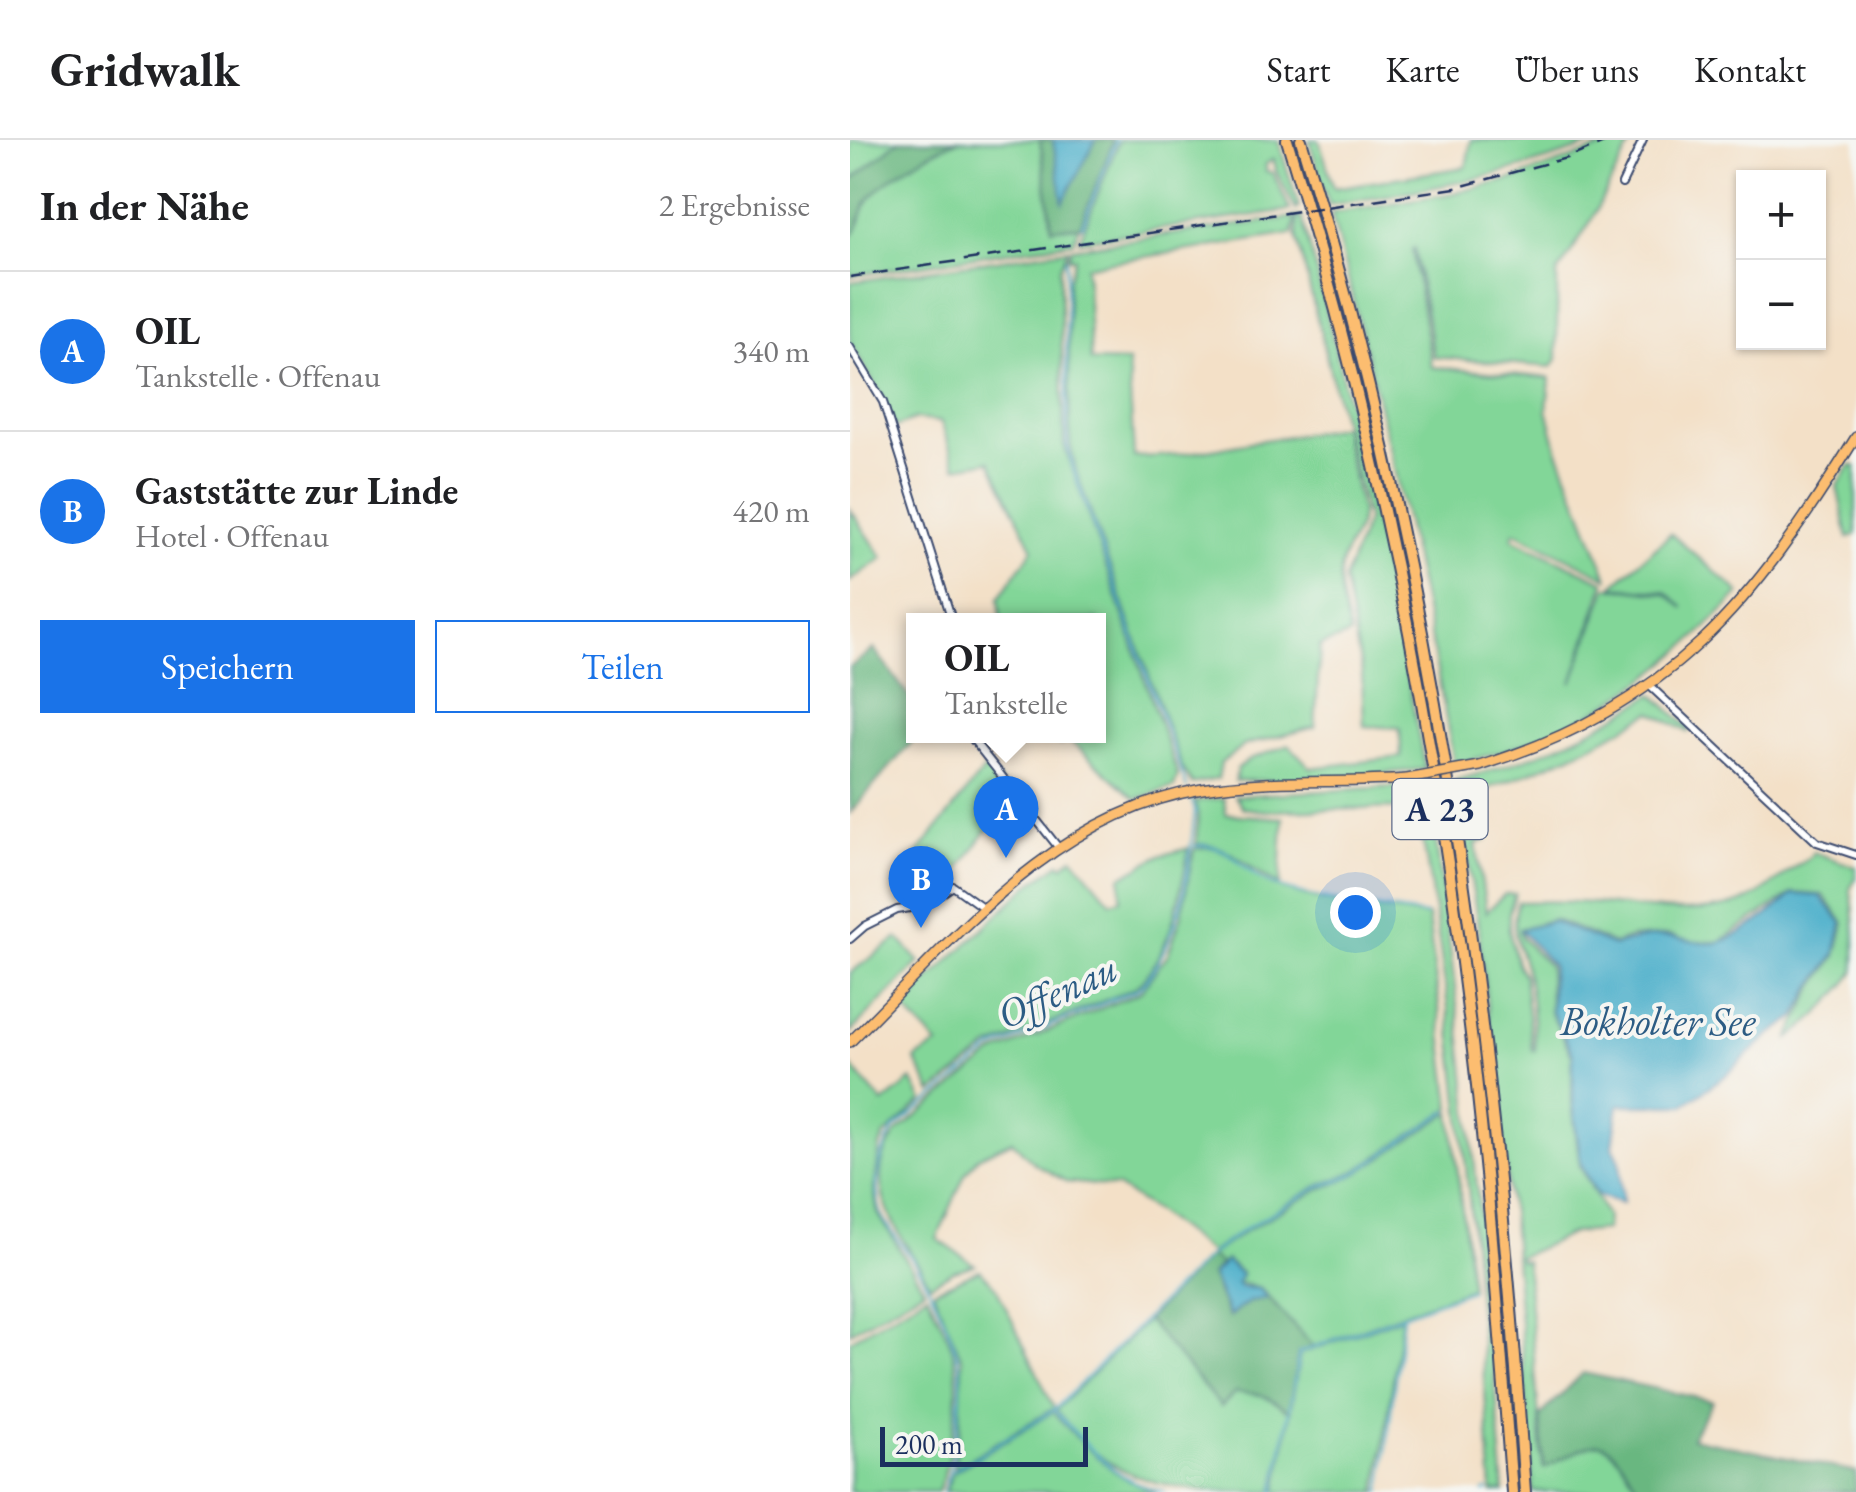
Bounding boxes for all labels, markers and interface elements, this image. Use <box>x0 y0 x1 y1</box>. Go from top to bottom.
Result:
text: Gridwalk <box>50 38 240 100</box>
text: Start <box>1266 47 1330 92</box>
text: Karte <box>1385 47 1460 92</box>
text: Über uns <box>1515 47 1639 92</box>
text: Kontakt <box>1694 47 1806 92</box>
map controls <box>1736 170 1826 350</box>
button: + <box>1736 170 1826 260</box>
text: In der Nähe <box>40 178 249 233</box>
text: 2 Ergebnisse <box>659 184 810 226</box>
button: − <box>1736 260 1826 350</box>
text: OIL <box>135 306 200 355</box>
text: A <box>61 330 84 372</box>
text: 340 m <box>733 330 810 372</box>
text: Tankstelle · Offenau <box>135 355 381 397</box>
text: Gaststätte zur Linde <box>135 466 458 515</box>
text: B <box>62 490 83 532</box>
text: 420 m <box>733 490 810 532</box>
text: Hotel · Offenau <box>135 515 329 557</box>
popup <box>906 613 1106 743</box>
button: Speichern <box>40 620 415 713</box>
button: Teilen <box>435 620 810 713</box>
text: OIL <box>944 633 1009 682</box>
text: Tankstelle <box>944 682 1068 724</box>
pin: A <box>974 776 1038 858</box>
road number: A 23 <box>1392 779 1488 839</box>
pin: B <box>888 846 954 928</box>
your location <box>1330 887 1381 938</box>
water label: Offenau <box>989 942 1125 1040</box>
water label: Bokholter See <box>1559 995 1756 1047</box>
scale bar <box>880 1422 1088 1466</box>
text: 200 m <box>895 1426 963 1462</box>

